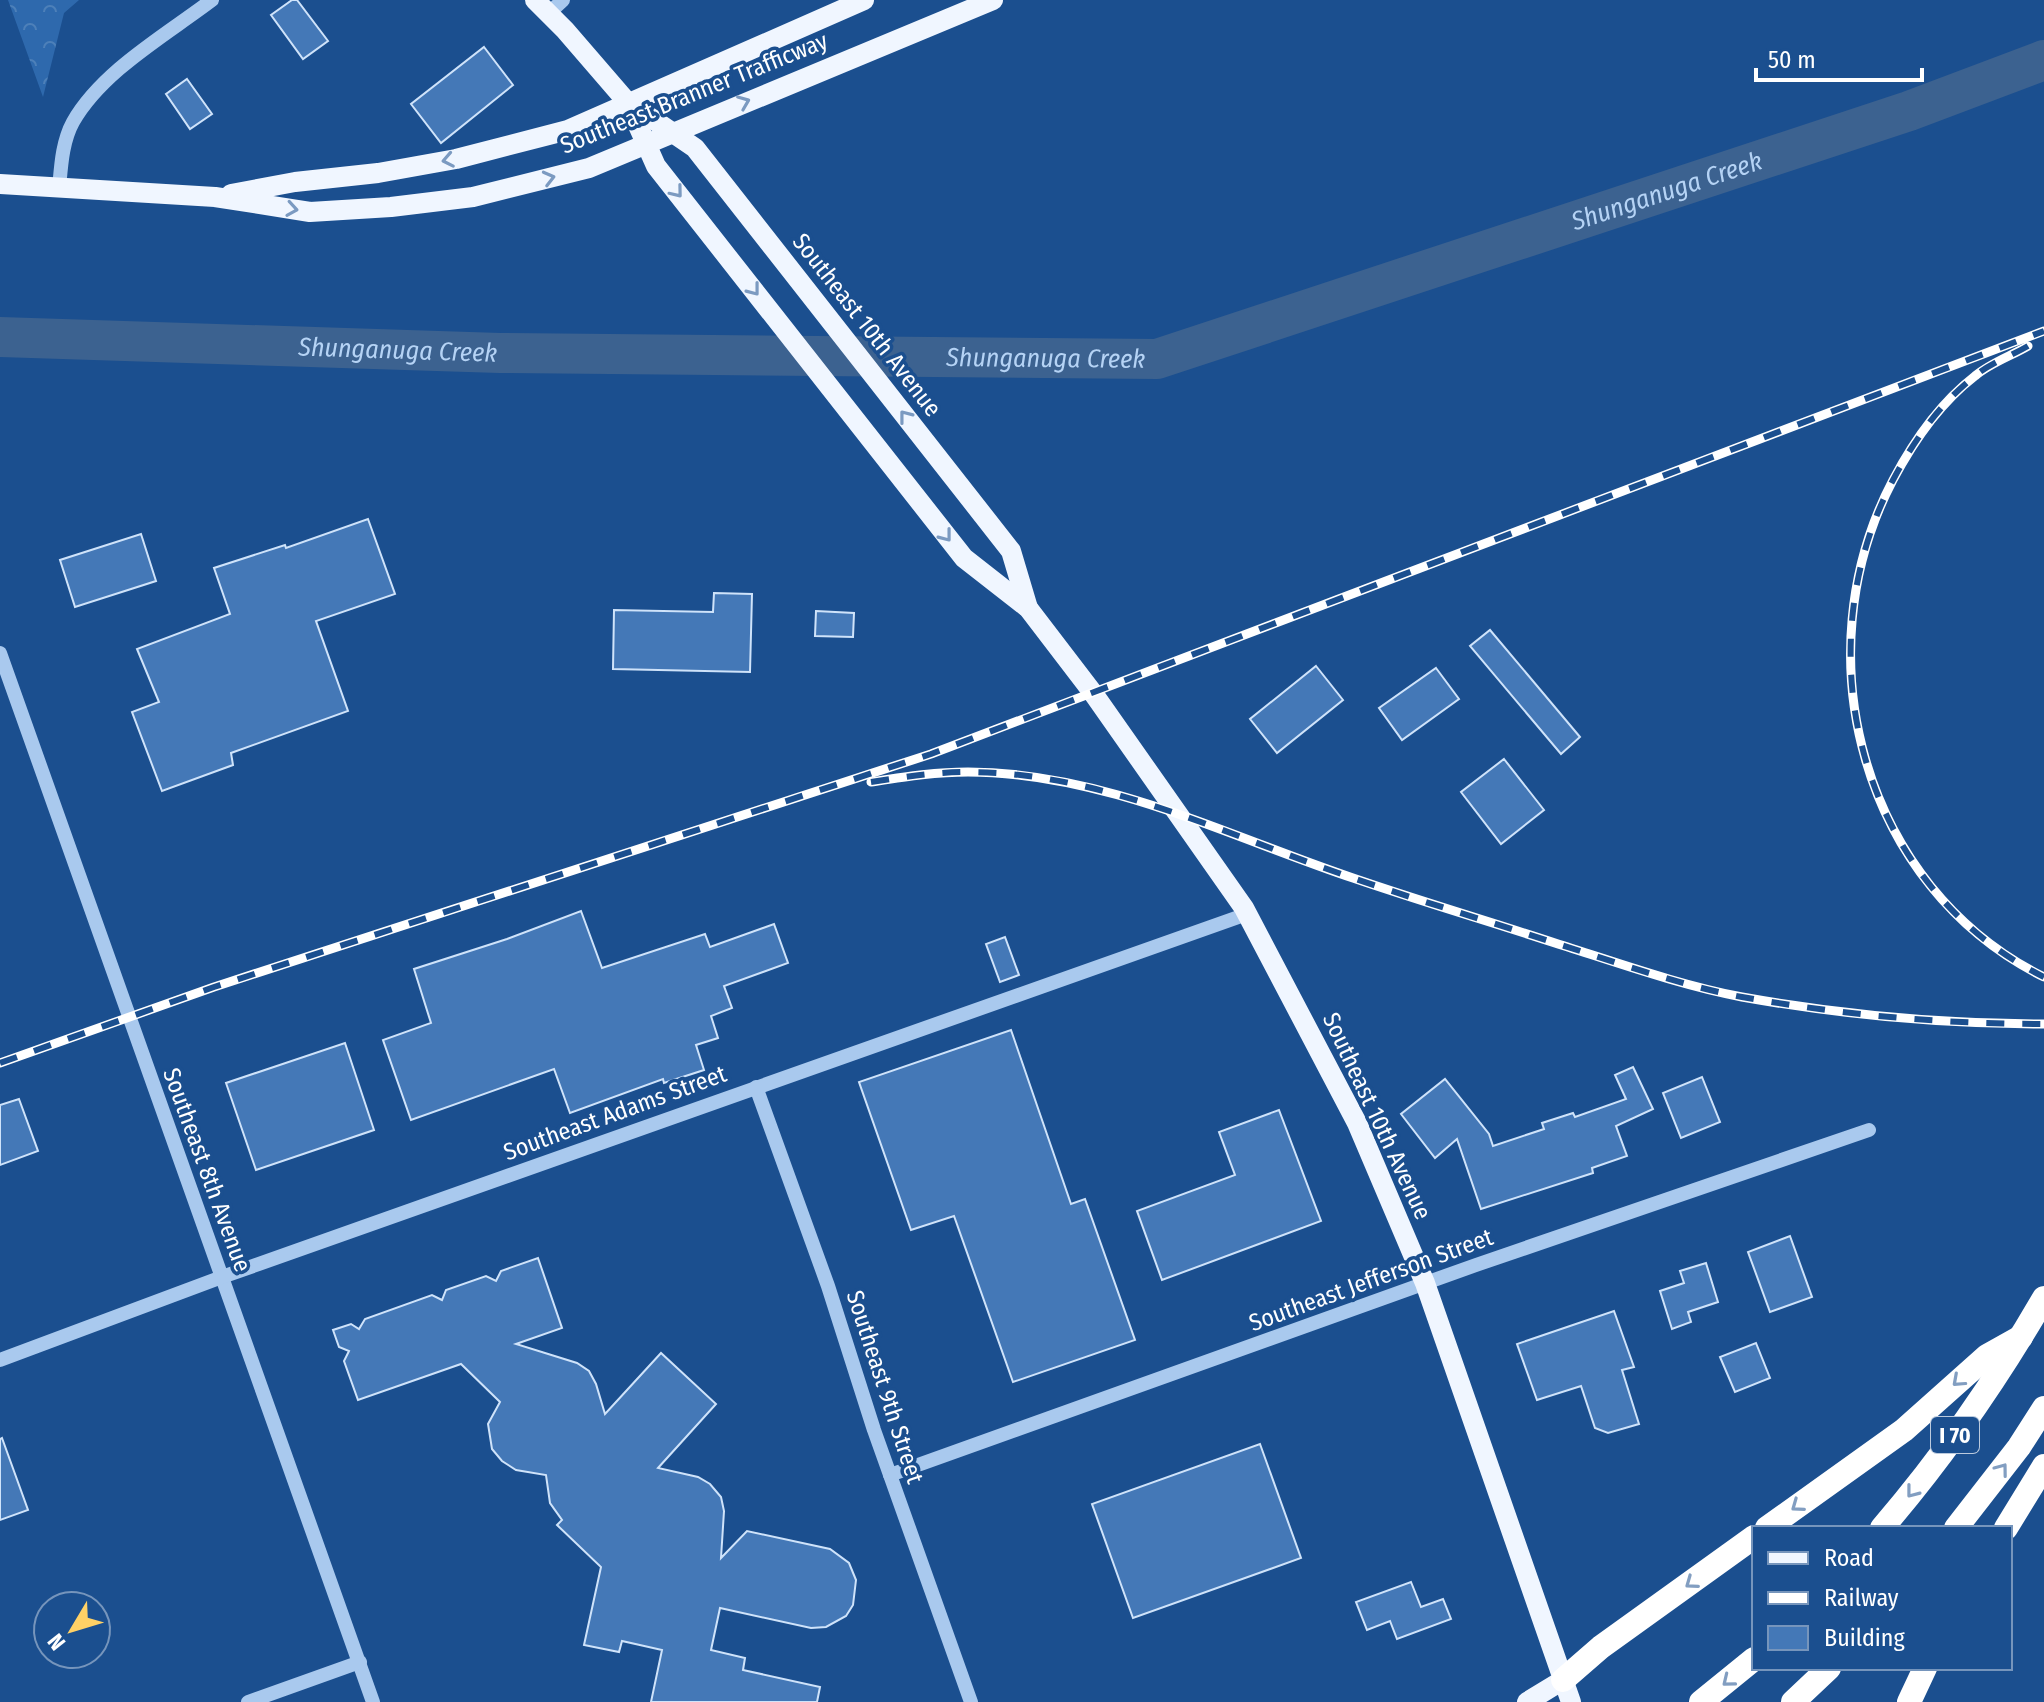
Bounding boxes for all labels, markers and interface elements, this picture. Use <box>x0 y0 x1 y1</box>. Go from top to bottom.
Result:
street label: Southeast Branner Trafficway <box>556 26 832 159</box>
scale bar <box>1756 32 1922 82</box>
text: 50 m <box>1768 46 1816 74</box>
one-way arrow <box>736 96 750 112</box>
water label: Shunganuga Creek <box>1567 145 1766 238</box>
one-way arrow <box>441 151 454 168</box>
one-way arrow <box>541 171 555 188</box>
one-way arrow <box>667 183 681 198</box>
one-way arrow <box>285 200 299 217</box>
street label: Southeast 10th Avenue <box>787 228 947 422</box>
one-way arrow <box>744 281 758 296</box>
water label: Shunganuga Creek <box>297 332 498 369</box>
water label: Shunganuga Creek <box>945 342 1146 375</box>
one-way arrow <box>901 410 915 425</box>
one-way arrow <box>937 527 951 542</box>
street label: Southeast 10th Avenue <box>1317 1008 1437 1224</box>
street label: Southeast Adams Street <box>500 1060 730 1166</box>
street label: Southeast 8th Avenue <box>157 1064 257 1276</box>
street label: Southeast Jefferson Street <box>1245 1223 1497 1337</box>
street label: Southeast 9th Street <box>841 1287 929 1487</box>
one-way arrow <box>1952 1372 1967 1386</box>
road number: I 70 <box>1931 1417 1979 1453</box>
one-way arrow <box>1992 1464 2006 1478</box>
one-way arrow <box>1907 1483 1922 1497</box>
one-way arrow <box>1792 1496 1806 1511</box>
legend <box>1752 1526 2012 1670</box>
text: Road <box>1824 1544 1874 1572</box>
one-way arrow <box>1685 1573 1699 1588</box>
text: Railway <box>1824 1584 1899 1612</box>
north arrow <box>32 1590 112 1670</box>
text: Building <box>1824 1624 1906 1652</box>
text: N <box>42 1628 71 1656</box>
one-way arrow <box>1722 1671 1737 1685</box>

